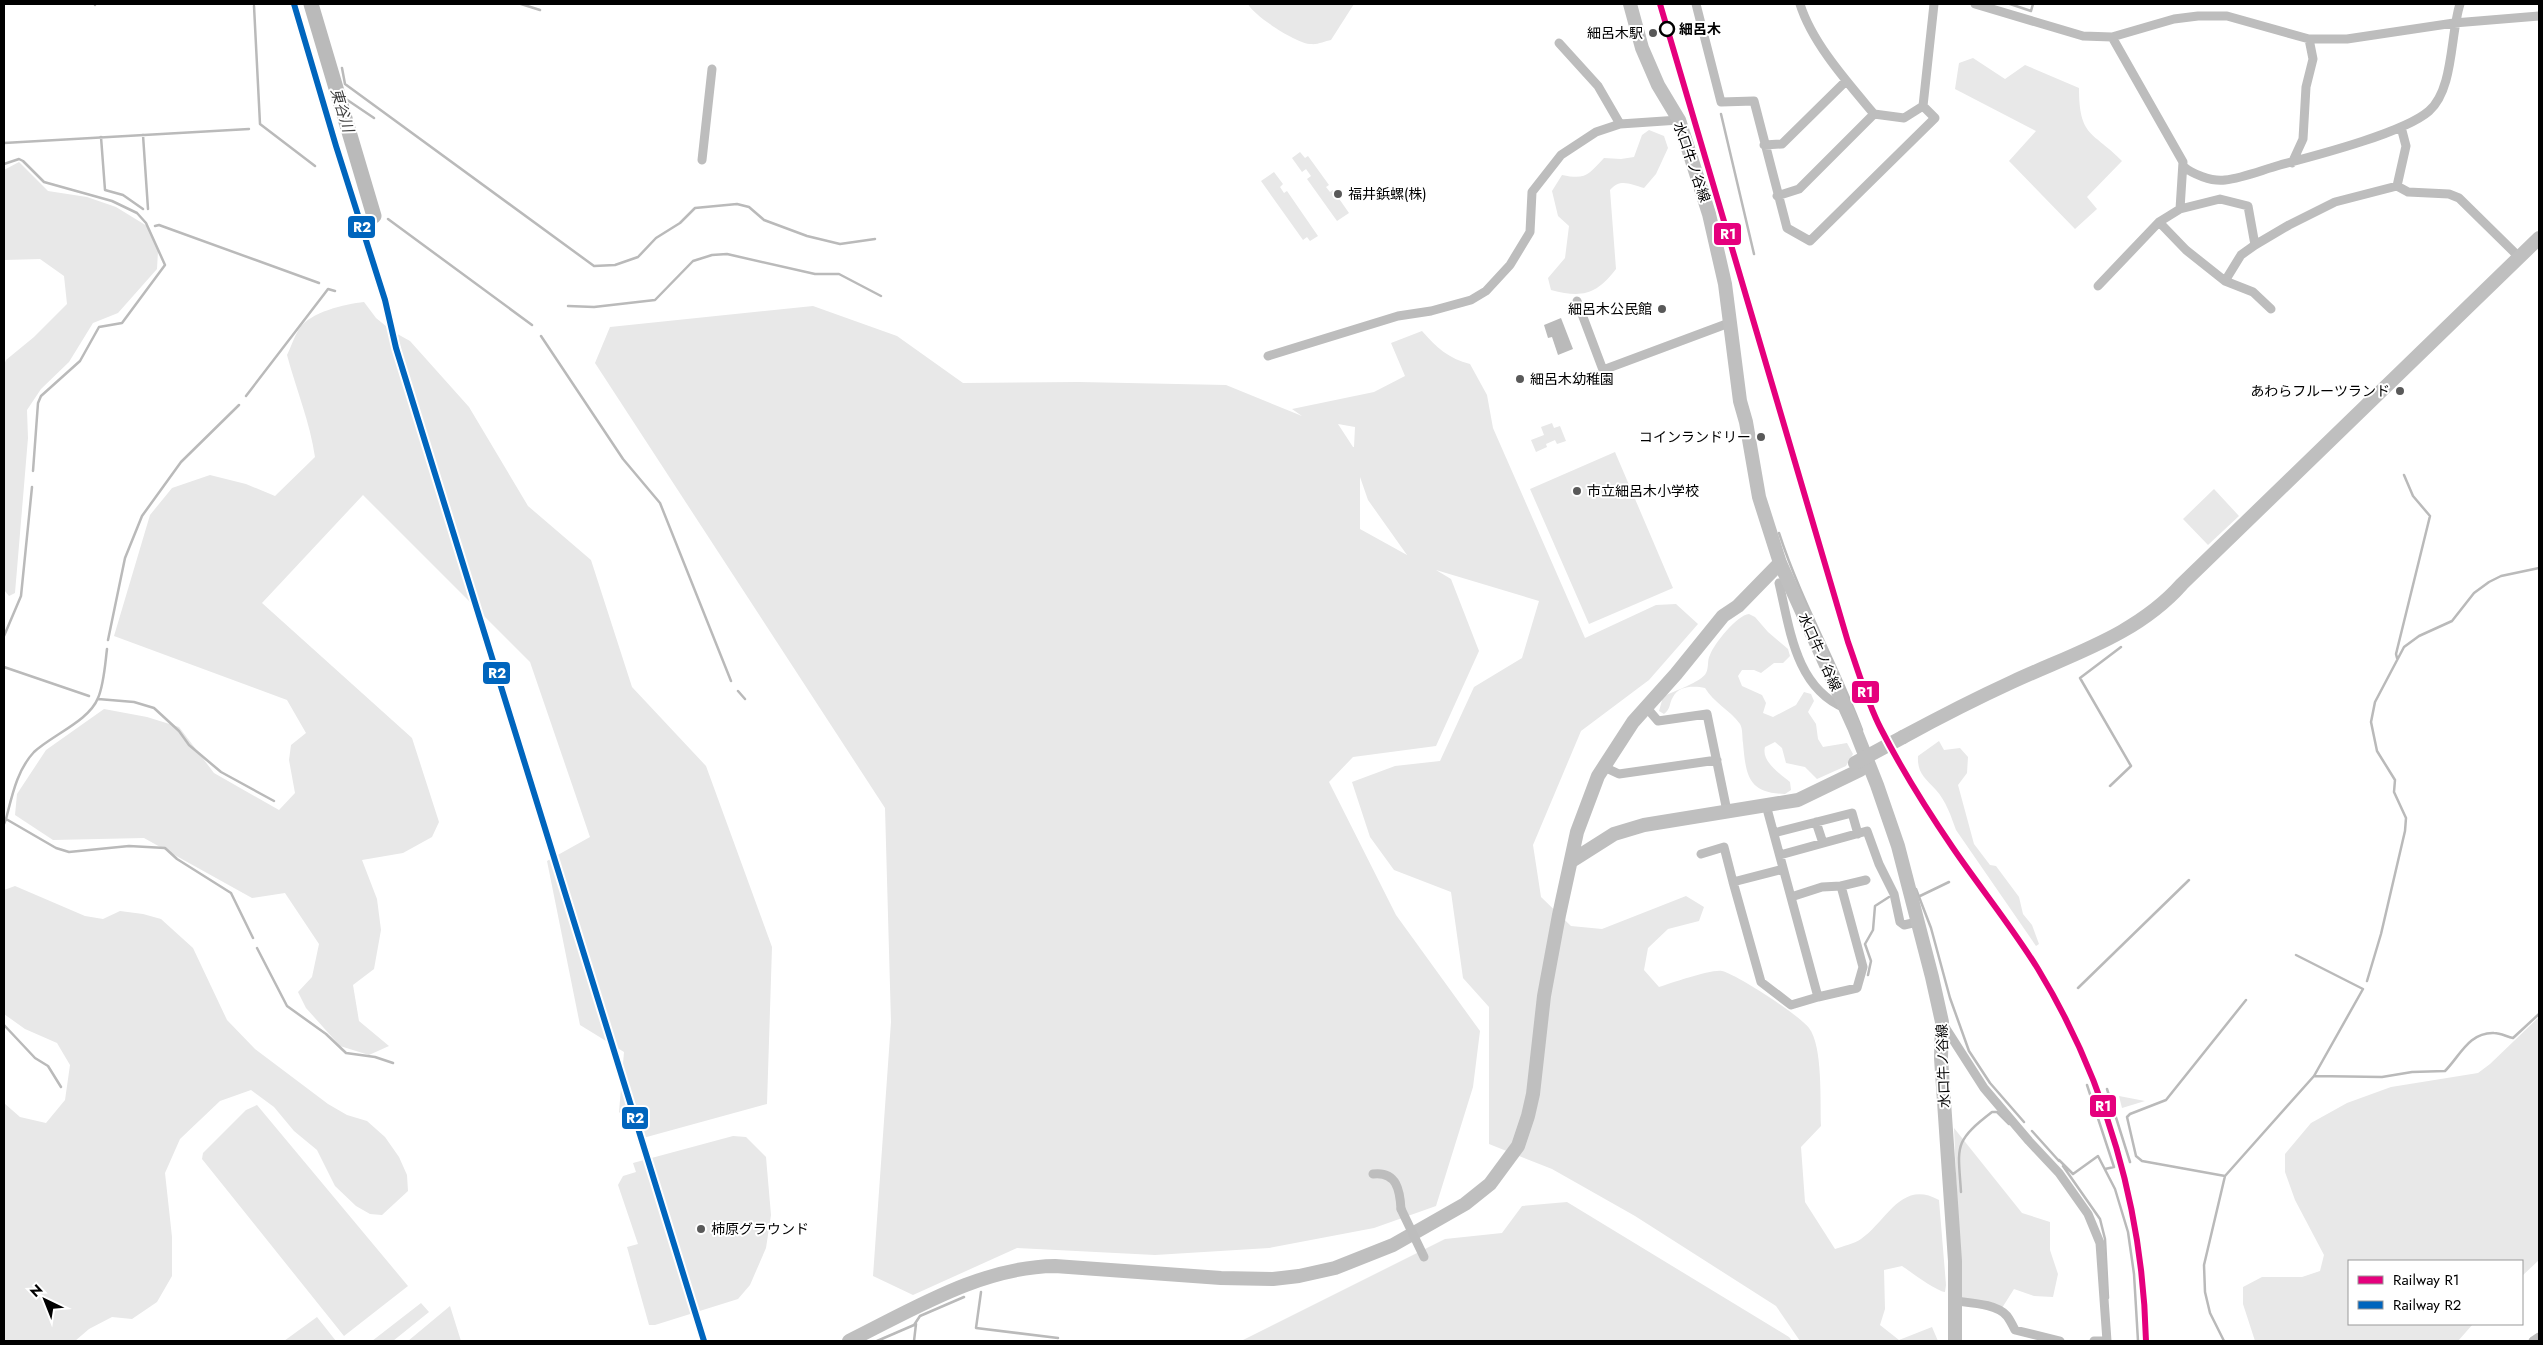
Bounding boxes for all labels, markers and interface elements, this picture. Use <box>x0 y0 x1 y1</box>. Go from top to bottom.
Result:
place label: 細呂木 <box>1679 19 1721 39</box>
marker: 細呂木 <box>1659 21 1675 37</box>
place label: 細呂木駅 <box>1587 23 1643 43</box>
marker: 細呂木駅 <box>1647 27 1659 39</box>
water label: 東谷川 <box>325 85 360 137</box>
street label: 水口牛ノ谷線 <box>1669 119 1715 205</box>
place label: 福井鋲螺(株) <box>1348 184 1427 204</box>
marker: 福井鋲螺(株) <box>1332 188 1344 200</box>
line badge: R2 <box>347 215 376 239</box>
text: R2 <box>353 217 371 237</box>
line badge: R1 <box>1713 222 1742 246</box>
text: R1 <box>1720 224 1736 244</box>
place label: 細呂木公民館 <box>1568 299 1652 319</box>
marker: 細呂木公民館 <box>1656 303 1668 315</box>
place label: 細呂木幼稚園 <box>1530 369 1614 389</box>
marker: 細呂木幼稚園 <box>1514 373 1526 385</box>
place label: あわらフルーツランド <box>2250 381 2390 401</box>
marker: あわらフルーツランド <box>2394 385 2406 397</box>
place label: コインランドリー <box>1639 427 1751 447</box>
marker: コインランドリー <box>1755 431 1767 443</box>
place label: 市立細呂木小学校 <box>1587 481 1699 501</box>
marker: 市立細呂木小学校 <box>1571 485 1583 497</box>
street label: 水口牛ノ谷線 <box>1794 610 1846 694</box>
line badge: R2 <box>482 661 511 685</box>
text: R2 <box>488 663 506 683</box>
line badge: R1 <box>1851 680 1880 704</box>
text: R1 <box>1857 682 1873 702</box>
street label: 水口牛ノ谷線 <box>1932 1024 1954 1108</box>
line badge: R1 <box>2089 1094 2117 1118</box>
text: R1 <box>2095 1096 2111 1116</box>
line badge: R2 <box>621 1106 649 1130</box>
text: R2 <box>626 1108 644 1128</box>
place label: 柿原グラウンド <box>711 1219 809 1239</box>
marker: 柿原グラウンド <box>695 1223 707 1235</box>
legend <box>2348 1260 2523 1325</box>
text: Railway R1 <box>2393 1269 2460 1291</box>
north arrow <box>20 1275 70 1325</box>
text: N <box>25 1279 47 1302</box>
text: Railway R2 <box>2393 1294 2461 1316</box>

